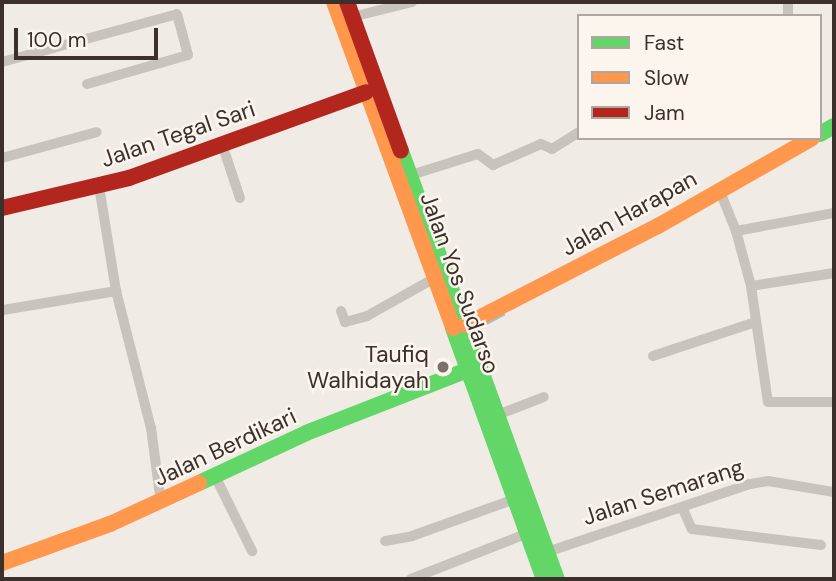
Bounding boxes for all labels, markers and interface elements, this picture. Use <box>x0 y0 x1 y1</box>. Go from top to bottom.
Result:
scale bar <box>18 14 161 58</box>
legend <box>577 14 822 140</box>
text: 100 m <box>27 26 87 54</box>
text: Fast <box>644 29 684 57</box>
text: Slow <box>644 64 689 92</box>
street label: Jalan Tegal Sari <box>97 95 259 173</box>
text: Jam <box>644 99 685 127</box>
street label: Jalan Harapan <box>557 164 701 262</box>
street label: Jalan Yos Sudarso <box>414 189 506 377</box>
place label: Taufiq Walhidayah <box>307 340 429 394</box>
marker: Taufiq Walhidayah <box>435 359 451 375</box>
street label: Jalan Berdikari <box>149 402 301 492</box>
street label: Jalan Semarang <box>579 453 747 531</box>

